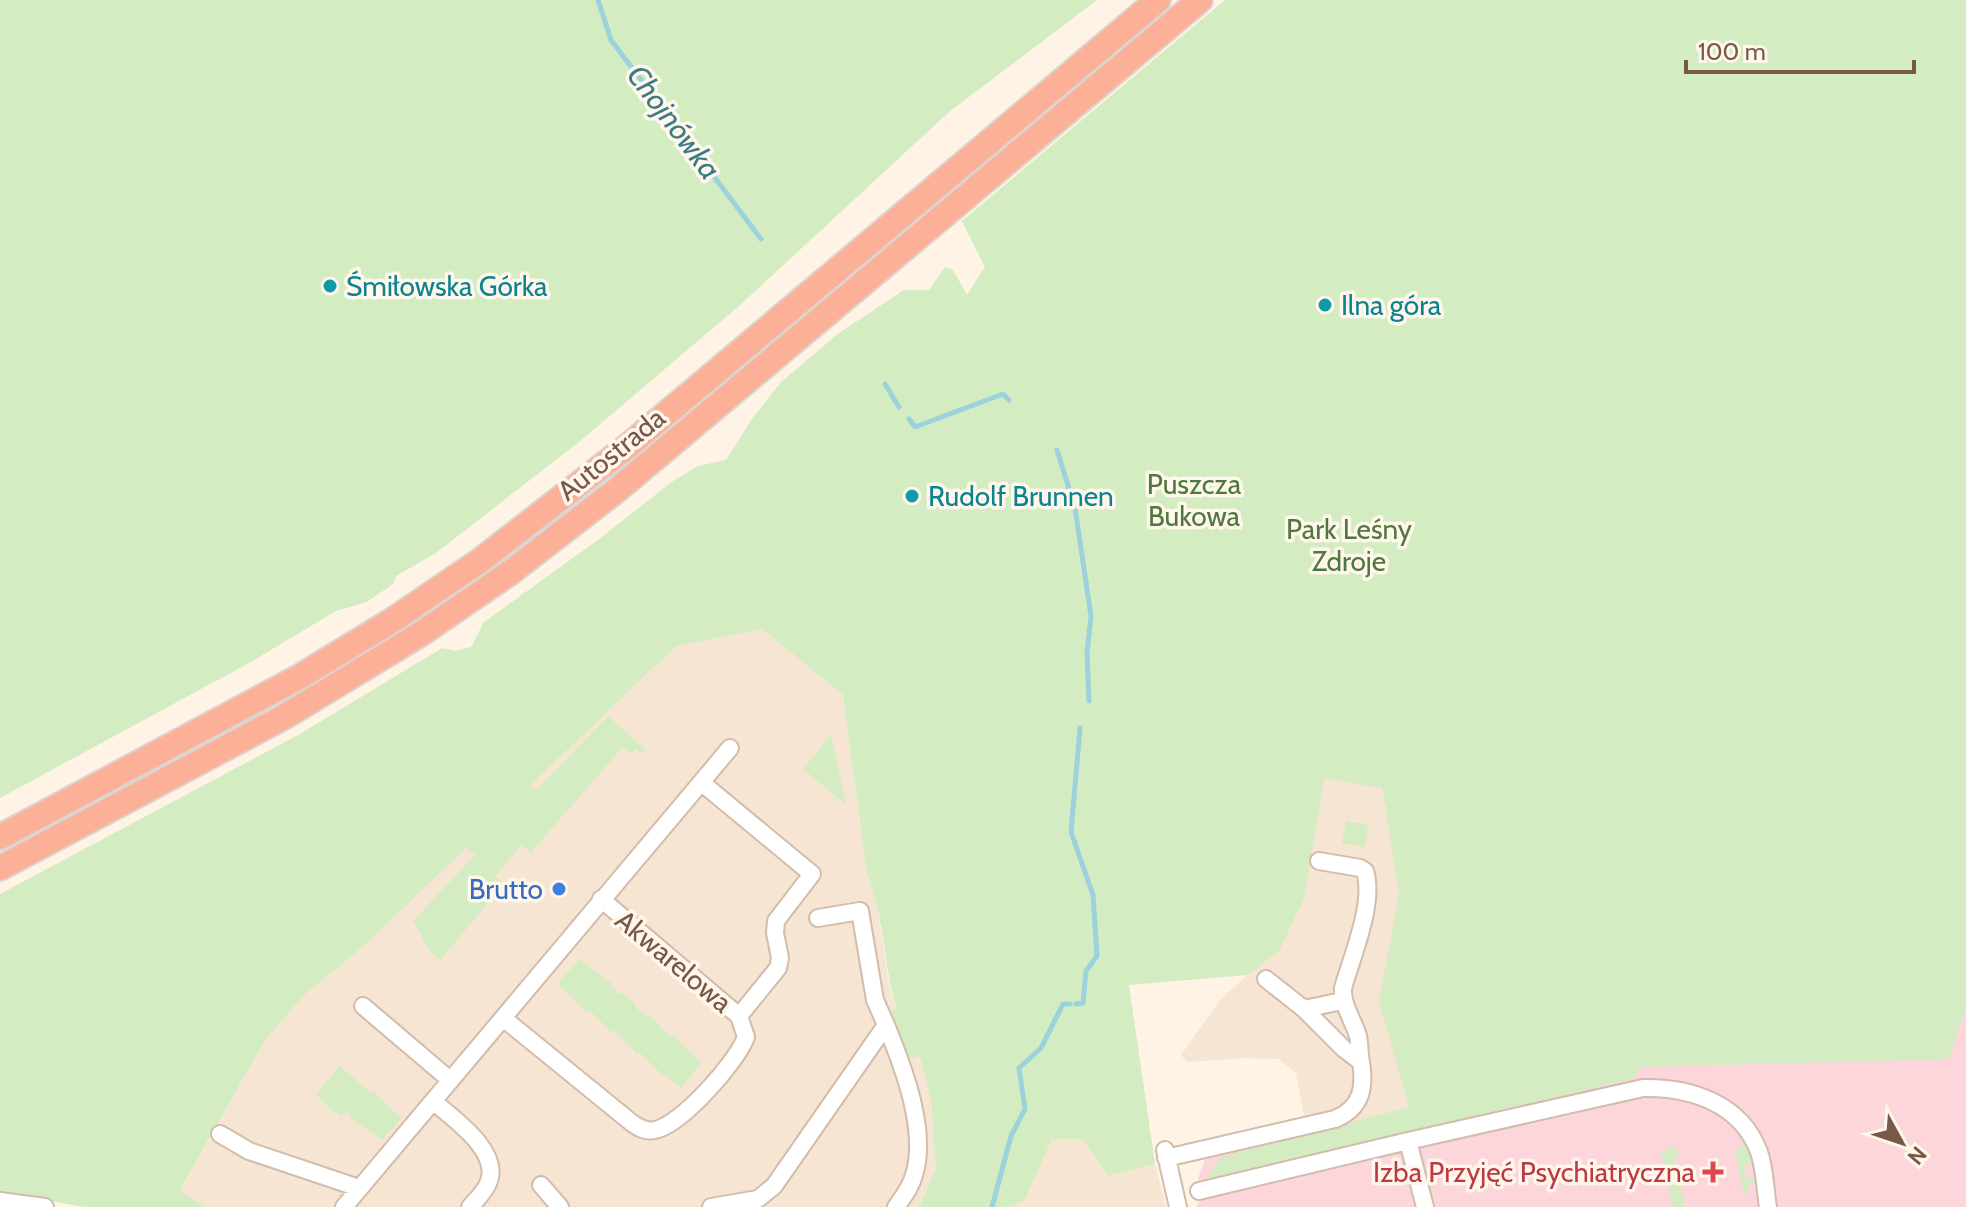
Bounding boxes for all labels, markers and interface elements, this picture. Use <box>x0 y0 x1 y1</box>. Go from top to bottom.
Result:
scale bar <box>1686 24 1914 74</box>
text: 100 m <box>1698 37 1766 66</box>
water label: Chojnówka <box>619 58 729 186</box>
place label: Śmiłowska Górka <box>346 269 548 303</box>
marker: Śmiłowska Górka <box>321 277 339 295</box>
place label: Ilna góra <box>1341 288 1442 322</box>
marker: Ilna góra <box>1316 296 1334 314</box>
street label: Autostrada <box>550 400 672 508</box>
park label: Puszcza Bukowa <box>1147 467 1242 533</box>
place label: Rudolf Brunnen <box>928 479 1114 513</box>
marker: Rudolf Brunnen <box>903 487 921 505</box>
park label: Park Leśny Zdroje <box>1286 512 1412 578</box>
place label: Brutto <box>469 872 543 906</box>
marker: Brutto <box>550 880 568 898</box>
street label: Akwarelowa <box>609 902 740 1020</box>
north arrow <box>1862 1103 1942 1183</box>
text: N <box>1902 1141 1932 1170</box>
place label: Izba Przyjęć Psychiatryczna <box>1373 1155 1696 1189</box>
marker: Izba Przyjęć Psychiatryczna <box>1702 1161 1724 1183</box>

